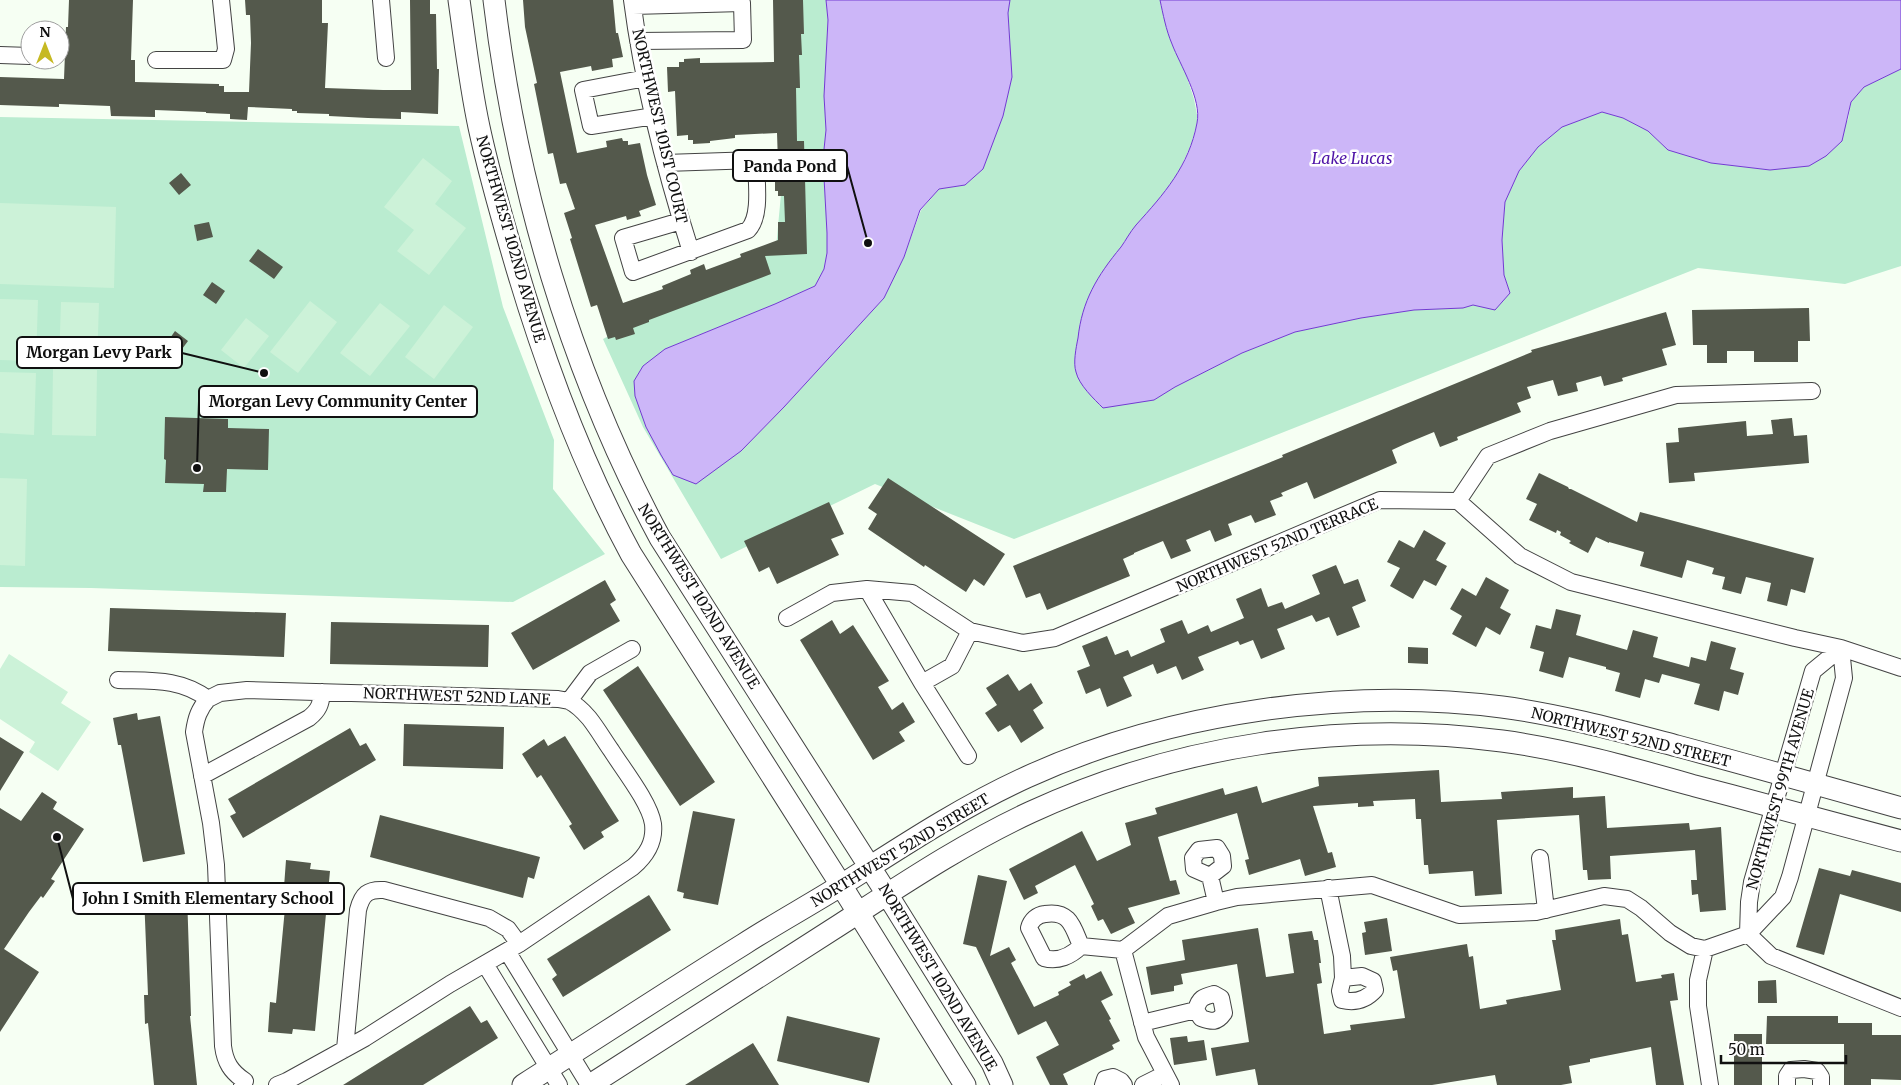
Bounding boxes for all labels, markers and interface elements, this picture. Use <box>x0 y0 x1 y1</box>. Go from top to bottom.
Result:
north arrow <box>20 20 70 70</box>
text: N <box>39 23 51 41</box>
street label: NORTHWEST 101ST COURT <box>628 27 692 226</box>
street label: NORTHWEST 102ND AVENUE <box>472 133 550 345</box>
water label: Lake Lucas <box>1312 148 1393 168</box>
callout: Panda Pond <box>733 150 847 181</box>
text: Panda Pond <box>743 156 837 176</box>
callout: Morgan Levy Park <box>17 337 182 368</box>
text: Morgan Levy Park <box>26 342 172 362</box>
callout: Morgan Levy Community Center <box>199 386 477 417</box>
text: Morgan Levy Community Center <box>209 391 468 411</box>
street label: NORTHWEST 52ND TERRACE <box>1173 494 1381 596</box>
street label: NORTHWEST 102ND AVENUE <box>634 500 764 692</box>
street label: NORTHWEST 52ND LANE <box>363 683 552 709</box>
street label: NORTHWEST 99TH AVENUE <box>1742 686 1818 892</box>
street label: NORTHWEST 52ND STREET <box>1529 703 1733 771</box>
street label: NORTHWEST 52ND STREET <box>807 789 993 911</box>
street label: NORTHWEST 102ND AVENUE <box>875 880 1002 1074</box>
callout: John I Smith Elementary School <box>73 883 344 914</box>
text: John I Smith Elementary School <box>81 888 334 908</box>
scale bar <box>1721 1032 1846 1064</box>
text: 50 m <box>1728 1040 1765 1059</box>

